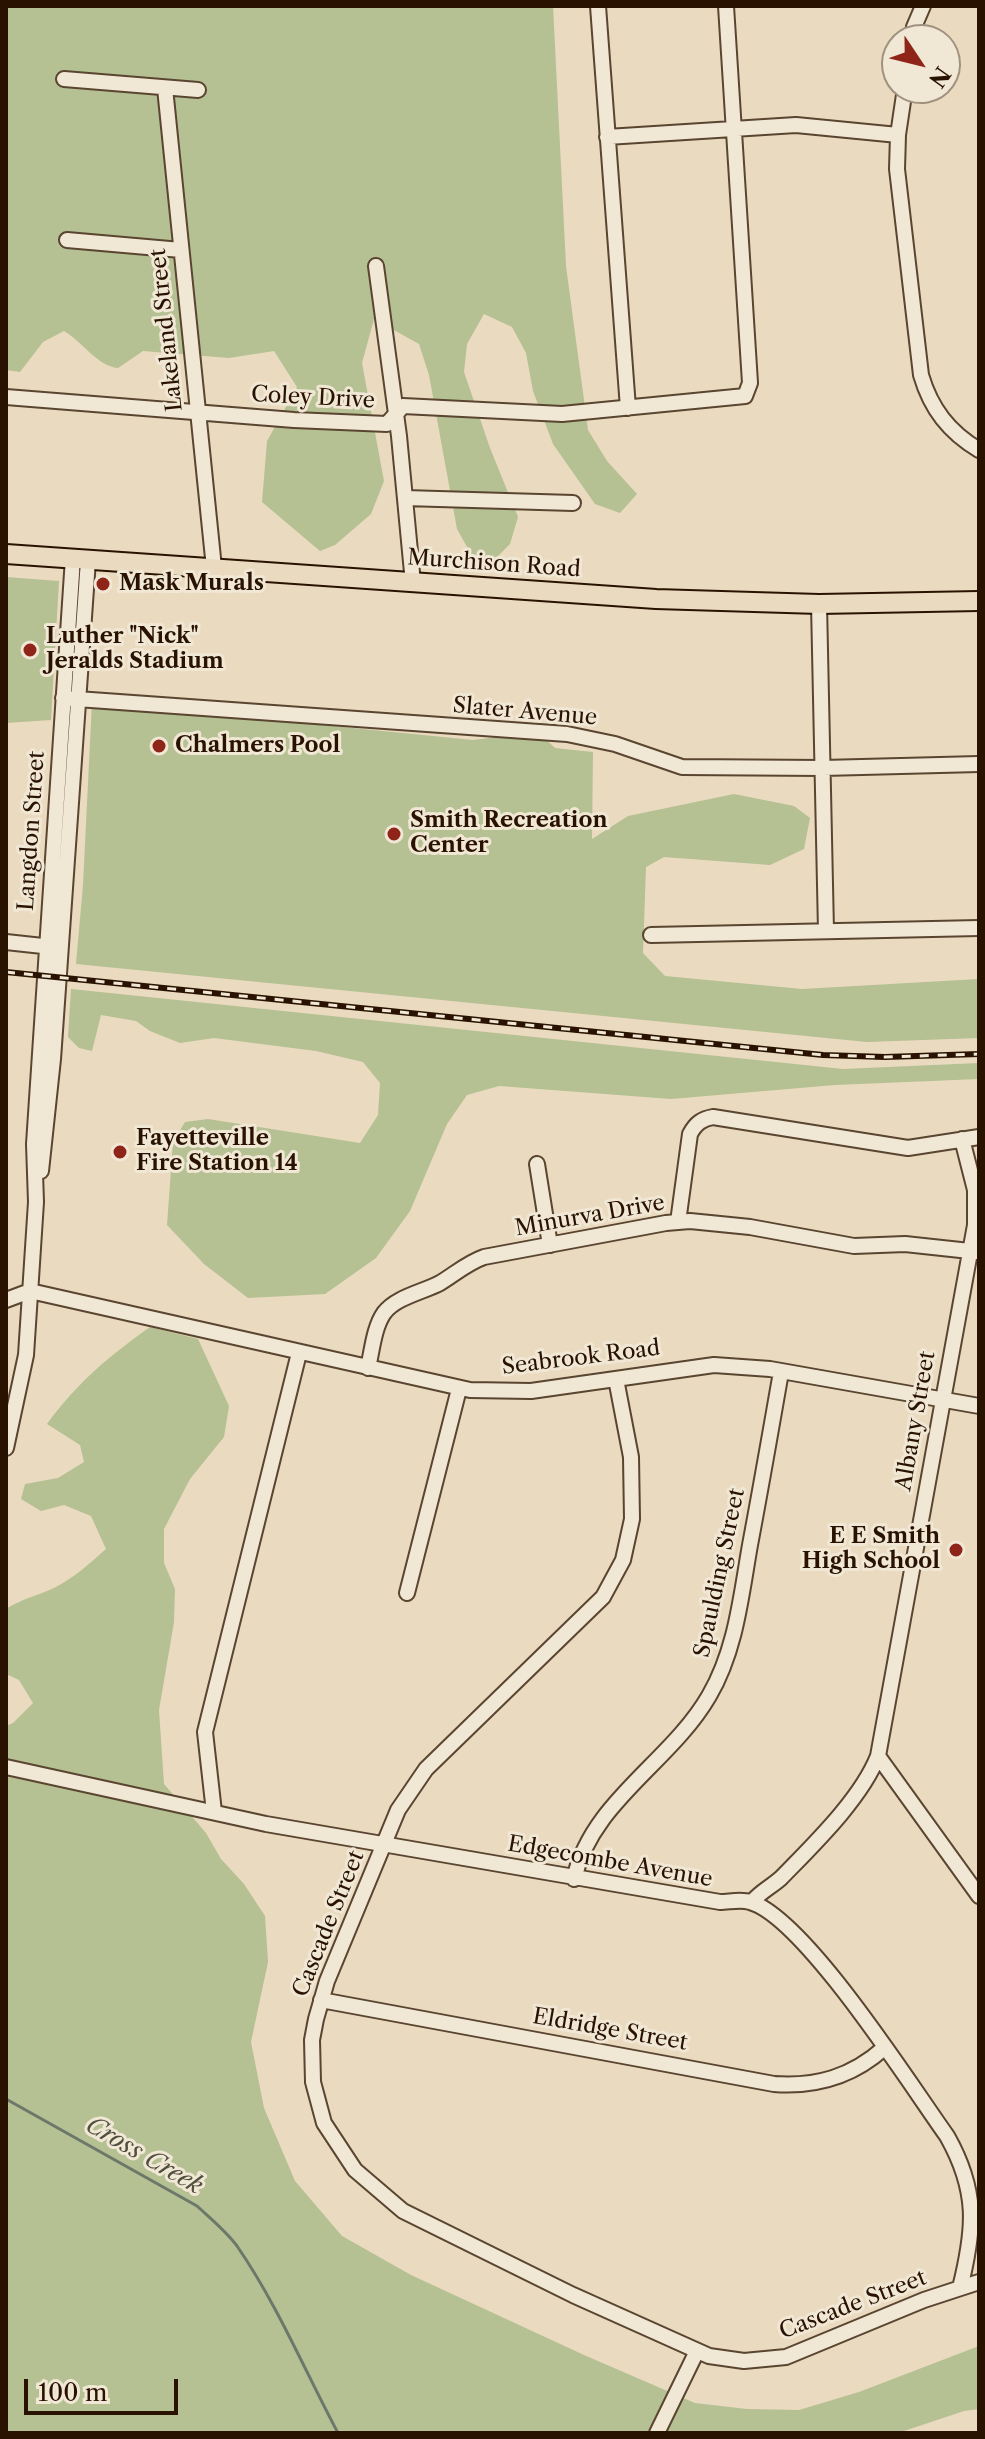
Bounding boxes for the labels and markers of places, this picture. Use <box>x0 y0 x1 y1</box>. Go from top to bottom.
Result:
place label: Mask Murals <box>119 571 264 597</box>
marker: Mask Murals <box>94 575 112 593</box>
place label: Luther "Nick" Jeralds Stadium <box>46 624 224 676</box>
marker: Luther "Nick" Jeralds Stadium <box>21 641 39 659</box>
place label: Chalmers Pool <box>175 733 340 759</box>
marker: Chalmers Pool <box>150 737 168 755</box>
place label: Smith Recreation Center <box>410 808 607 860</box>
marker: Smith Recreation Center <box>385 825 403 843</box>
place label: Fayetteville Fire Station 14 <box>136 1126 298 1178</box>
marker: Fayetteville Fire Station 14 <box>111 1143 129 1161</box>
place label: E E Smith High School <box>802 1524 940 1576</box>
marker: E E Smith High School <box>947 1541 965 1559</box>

